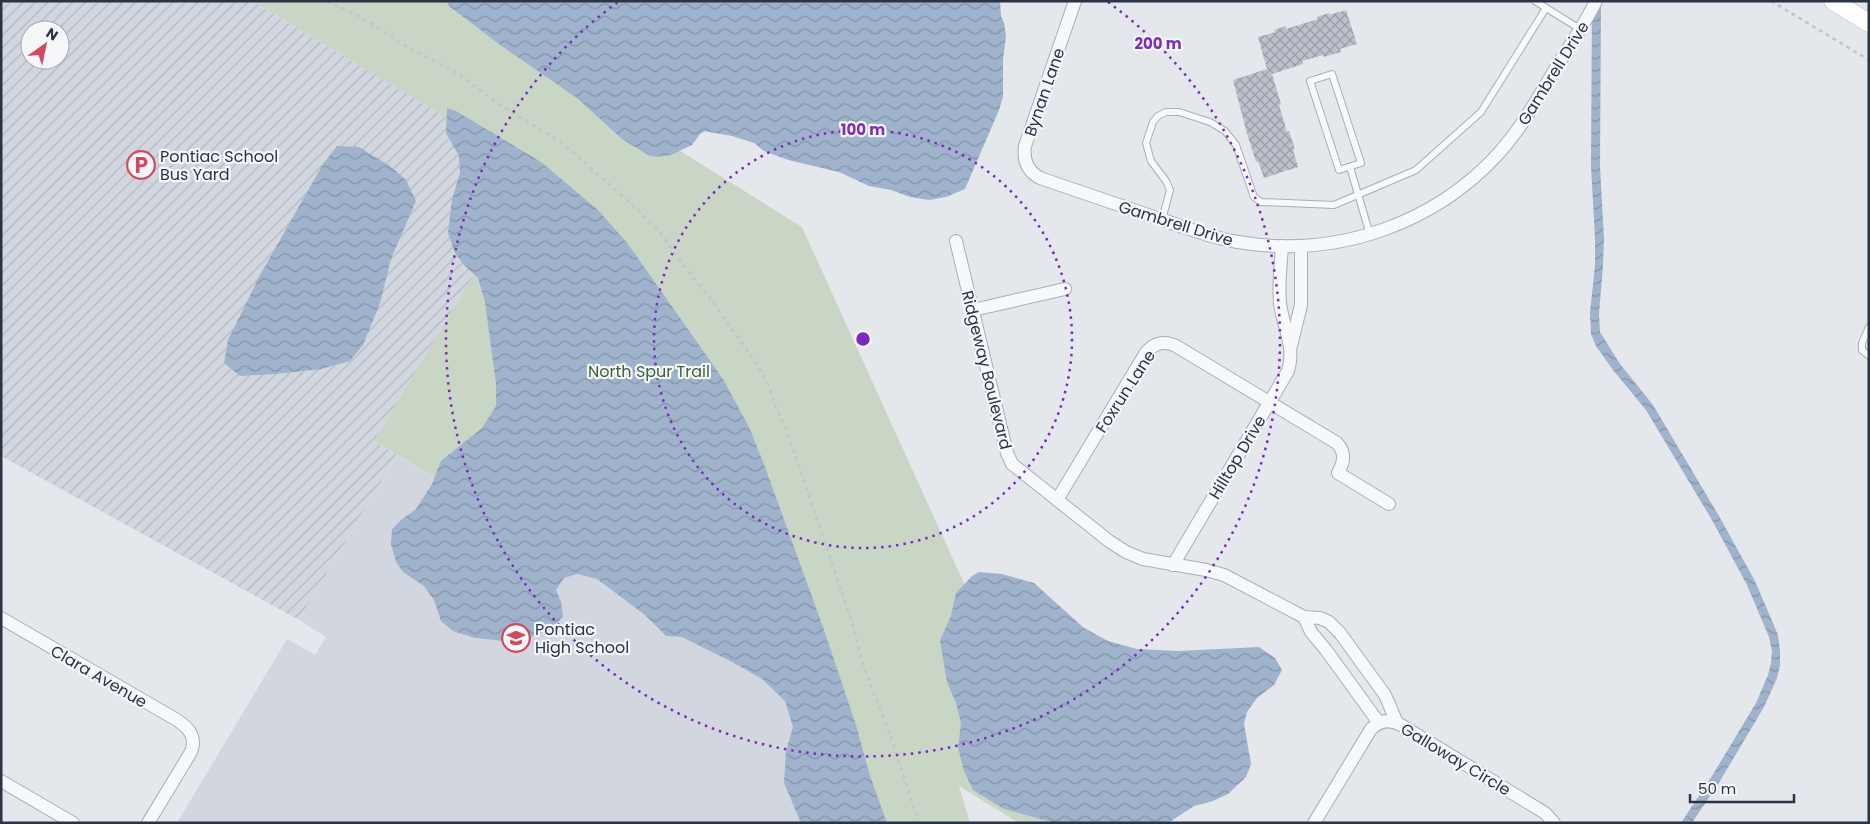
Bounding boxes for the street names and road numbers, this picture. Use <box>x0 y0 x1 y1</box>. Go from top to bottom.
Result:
street label: Gambrell Drive <box>1512 17 1595 130</box>
street label: Bynan Lane <box>1019 45 1070 140</box>
street label: Gambrell Drive <box>1116 195 1236 252</box>
street label: Ridgeway Boulevard <box>956 288 1017 452</box>
street label: Foxrun Lane <box>1090 345 1161 437</box>
street label: Hilltop Drive <box>1203 411 1272 504</box>
street label: Clara Avenue <box>46 639 151 713</box>
street label: Galloway Circle <box>1396 718 1515 801</box>

